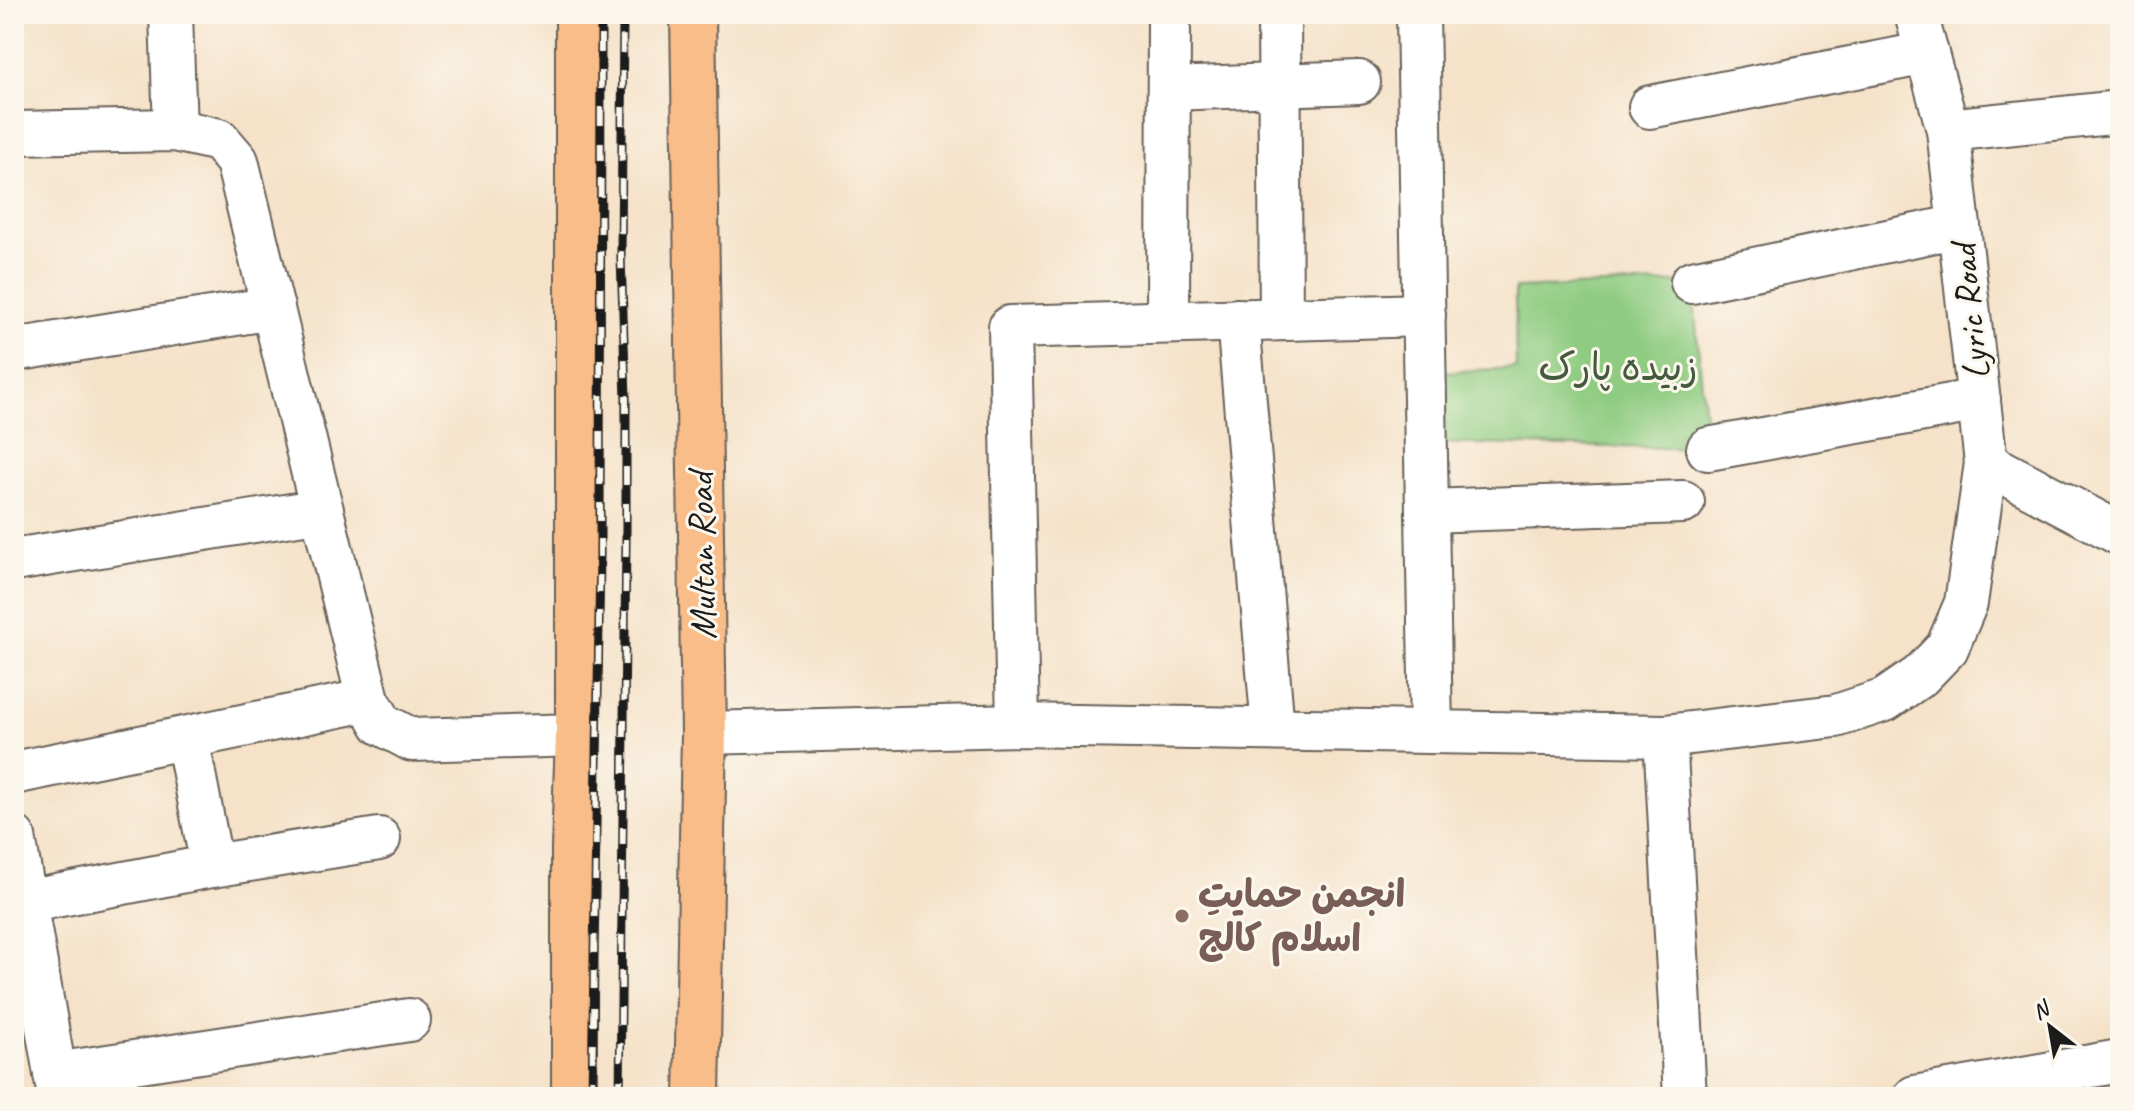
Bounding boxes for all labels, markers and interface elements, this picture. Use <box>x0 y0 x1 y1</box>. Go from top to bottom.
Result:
street label: Lyric Road <box>1938 236 2000 382</box>
park label: زبیدہ پارک <box>1538 344 1698 391</box>
street label: Multan Road <box>676 466 726 640</box>
place label: انجمن حمایتِ اسلام کالج <box>1198 871 1405 967</box>
marker: انجمن حمایتِ اسلام کالج <box>1173 907 1191 925</box>
north arrow <box>2010 987 2090 1067</box>
text: N <box>2027 993 2056 1026</box>

